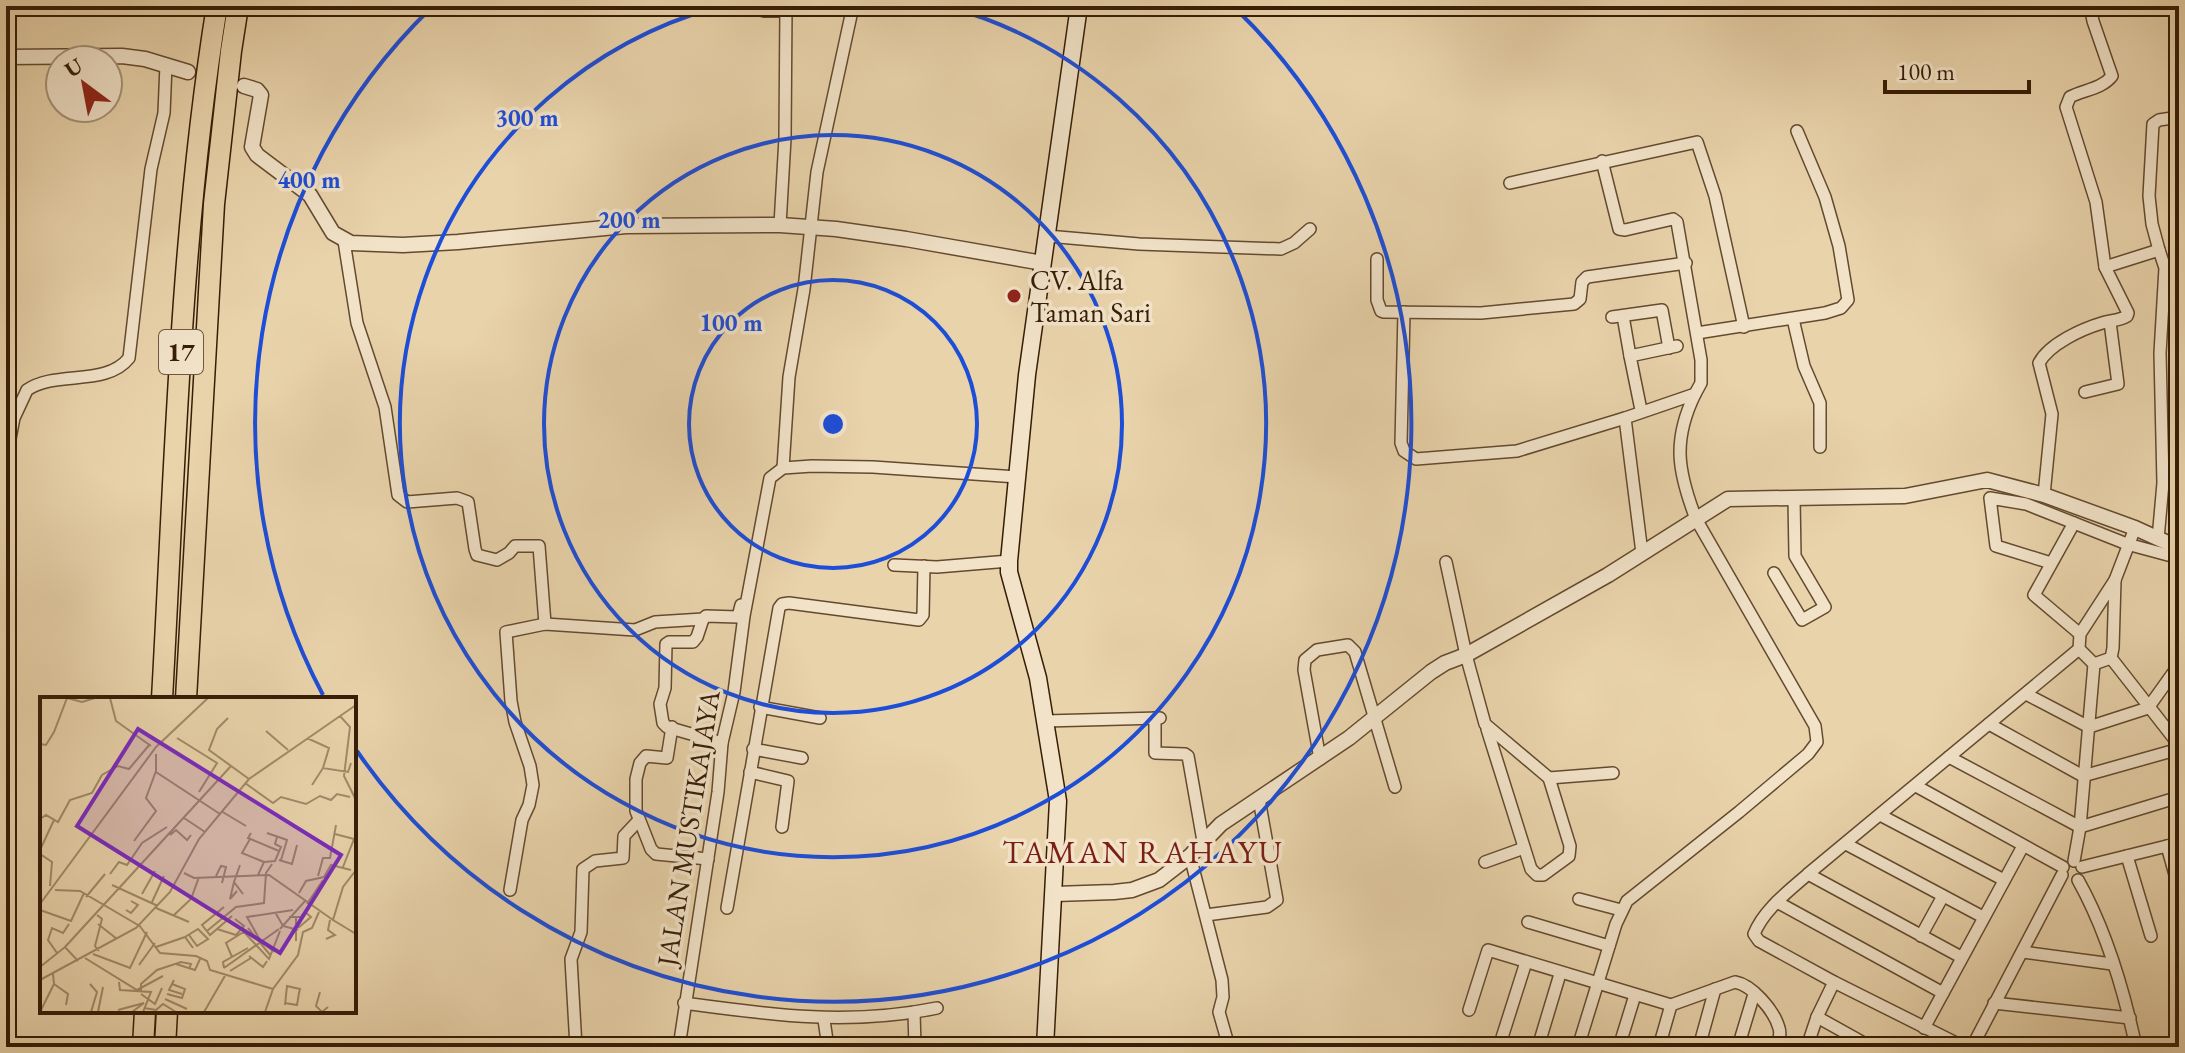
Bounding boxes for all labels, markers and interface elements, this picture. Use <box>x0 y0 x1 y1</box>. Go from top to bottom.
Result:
north arrow <box>44 44 124 124</box>
scale bar <box>1885 44 2029 94</box>
text: U <box>59 51 89 84</box>
text: 100 m <box>1897 56 1955 87</box>
text: 300 m <box>495 102 559 133</box>
text: 400 m <box>277 164 341 195</box>
text: 200 m <box>597 204 661 235</box>
place label: CV. Alfa Taman Sari <box>1030 262 1151 330</box>
marker: CV. Alfa Taman Sari <box>1005 287 1023 305</box>
text: 100 m <box>699 307 763 338</box>
road number: 17 <box>159 330 203 374</box>
centre of rings <box>819 410 847 438</box>
street label: JALAN MUSTIKAJAYA <box>648 687 728 971</box>
inset map <box>40 697 356 1013</box>
district label: TAMAN RAHAYU <box>1002 831 1284 873</box>

